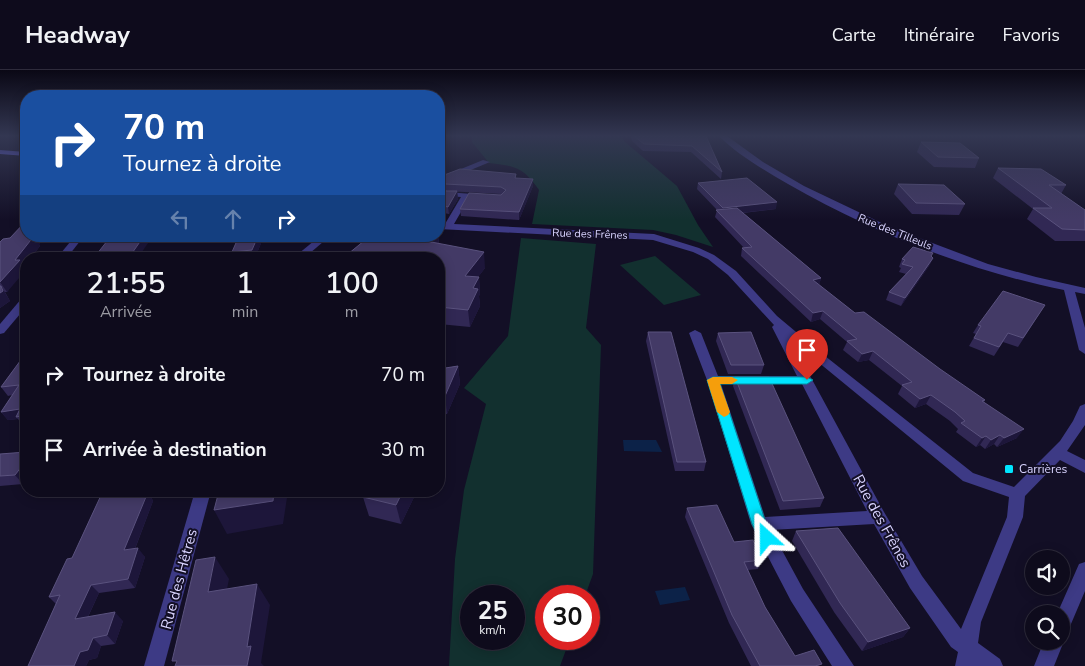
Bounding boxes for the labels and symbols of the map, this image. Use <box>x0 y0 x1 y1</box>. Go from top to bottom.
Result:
street label: Rue des Tilleuls <box>856 210 934 254</box>
street label: Rue des Frênes <box>552 225 628 243</box>
pin <box>786 329 828 380</box>
place label: Carrières <box>1019 461 1068 477</box>
marker: Carrières <box>1003 463 1015 475</box>
street label: Rue des Frênes <box>848 471 916 571</box>
position arrow <box>740 511 792 563</box>
street label: Rue des Hêtres <box>156 527 202 631</box>
speed limit sign: 30 <box>535 585 600 650</box>

